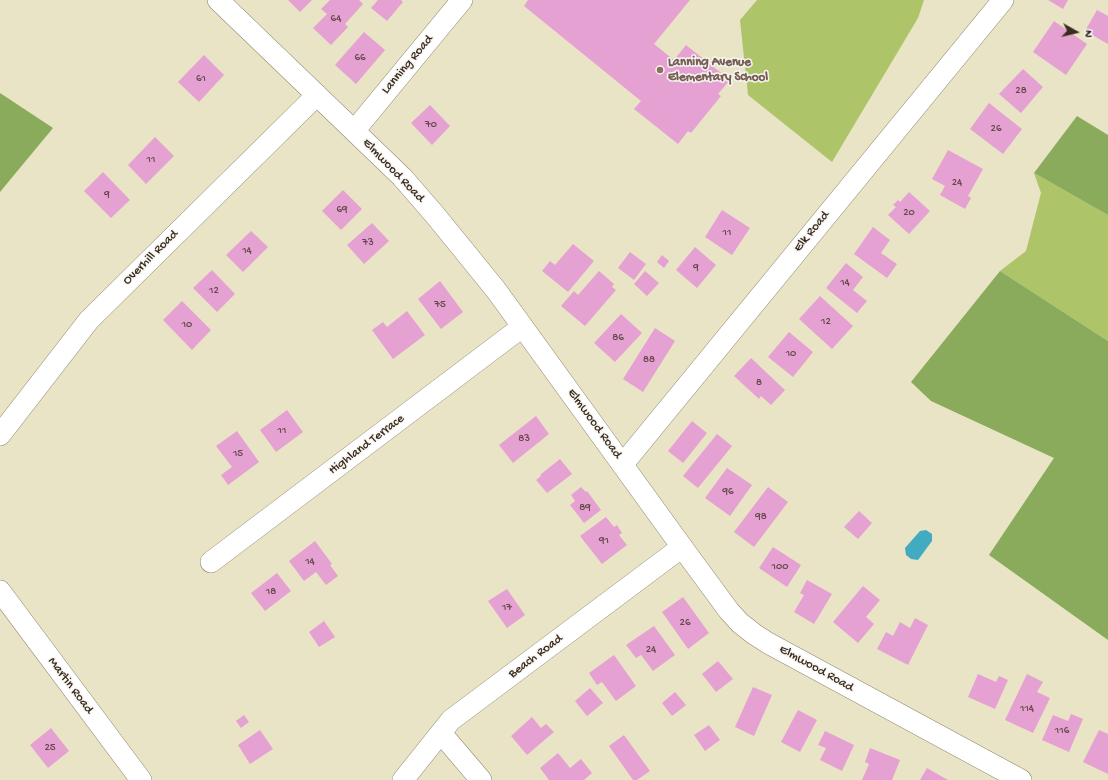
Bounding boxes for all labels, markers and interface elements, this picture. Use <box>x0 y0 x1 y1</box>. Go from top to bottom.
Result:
house number: 64 <box>331 12 341 26</box>
north arrow <box>1056 12 1096 52</box>
text: N <box>1081 29 1094 38</box>
street label: Lanning Road <box>379 32 437 98</box>
house number: 66 <box>354 51 366 65</box>
place label: Lanning Avenue Elementary School <box>668 55 768 86</box>
marker: Lanning Avenue Elementary School <box>655 65 665 75</box>
house number: 61 <box>196 72 206 86</box>
house number: 28 <box>1015 84 1027 98</box>
house number: 70 <box>425 118 437 132</box>
house number: 26 <box>991 122 1001 136</box>
street label: Elmwood Road <box>359 136 427 206</box>
house number: 11 <box>147 153 155 167</box>
house number: 24 <box>952 176 962 190</box>
house number: 9 <box>104 188 110 202</box>
house number: 69 <box>336 203 348 217</box>
house number: 20 <box>903 206 915 220</box>
street label: Elk Road <box>791 208 833 256</box>
house number: 11 <box>723 226 731 240</box>
street label: Overhill Road <box>120 227 182 289</box>
house number: 73 <box>362 236 374 250</box>
house number: 14 <box>242 244 252 258</box>
house number: 9 <box>693 261 699 275</box>
house number: 14 <box>840 276 850 290</box>
house number: 12 <box>209 284 219 298</box>
house number: 75 <box>434 298 446 312</box>
house number: 12 <box>821 315 831 329</box>
house number: 10 <box>182 318 192 332</box>
house number: 86 <box>612 331 624 345</box>
house number: 10 <box>786 347 796 361</box>
house number: 88 <box>643 353 655 367</box>
house number: 8 <box>756 376 762 390</box>
street label: Elmwood Road <box>563 386 625 462</box>
street label: Highland Terrace <box>326 411 408 479</box>
house number: 11 <box>278 424 286 438</box>
house number: 83 <box>518 432 530 446</box>
house number: 15 <box>233 447 243 461</box>
house number: 96 <box>722 485 734 499</box>
house number: 89 <box>579 501 591 515</box>
house number: 98 <box>755 510 767 524</box>
house number: 91 <box>599 534 609 548</box>
house number: 14 <box>305 555 315 569</box>
house number: 100 <box>772 560 788 574</box>
house number: 18 <box>266 585 276 599</box>
house number: 17 <box>502 601 512 615</box>
house number: 26 <box>680 616 690 630</box>
street label: Beach Road <box>506 632 566 682</box>
street label: Elmwood Road <box>776 642 856 696</box>
house number: 24 <box>646 643 656 657</box>
street label: Martin Road <box>44 655 96 717</box>
house number: 114 <box>1020 702 1034 716</box>
house number: 116 <box>1055 724 1069 738</box>
house number: 25 <box>44 741 56 755</box>

